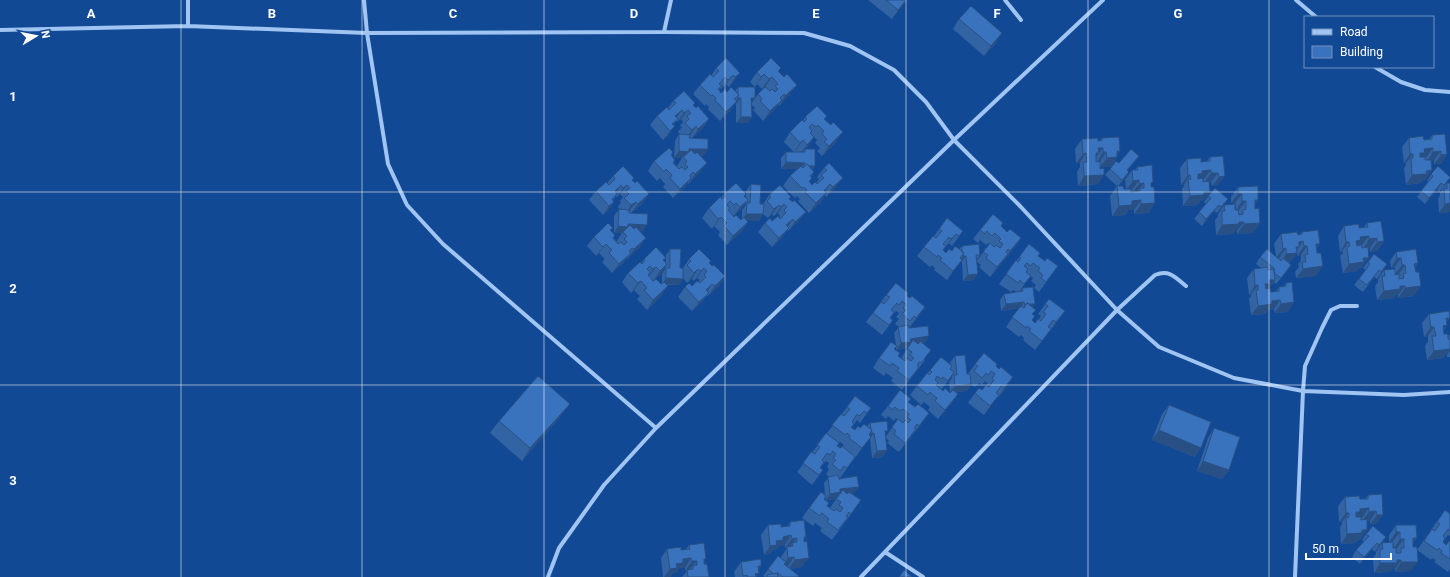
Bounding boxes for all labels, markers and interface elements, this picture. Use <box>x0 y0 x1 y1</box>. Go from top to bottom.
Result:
text: A <box>87 6 96 21</box>
text: B <box>268 6 276 21</box>
text: C <box>449 6 458 21</box>
text: D <box>630 6 638 21</box>
text: E <box>812 6 820 21</box>
text: F <box>993 6 1001 21</box>
text: G <box>1174 6 1183 21</box>
north arrow <box>16 16 56 56</box>
legend <box>1304 16 1434 68</box>
text: Road <box>1340 25 1368 39</box>
text: N <box>38 29 52 40</box>
text: Building <box>1340 45 1383 59</box>
text: 1 <box>9 89 17 104</box>
text: 2 <box>9 281 17 296</box>
text: 3 <box>9 473 17 488</box>
scale bar <box>1306 535 1391 561</box>
text: 50 m <box>1312 542 1339 556</box>

